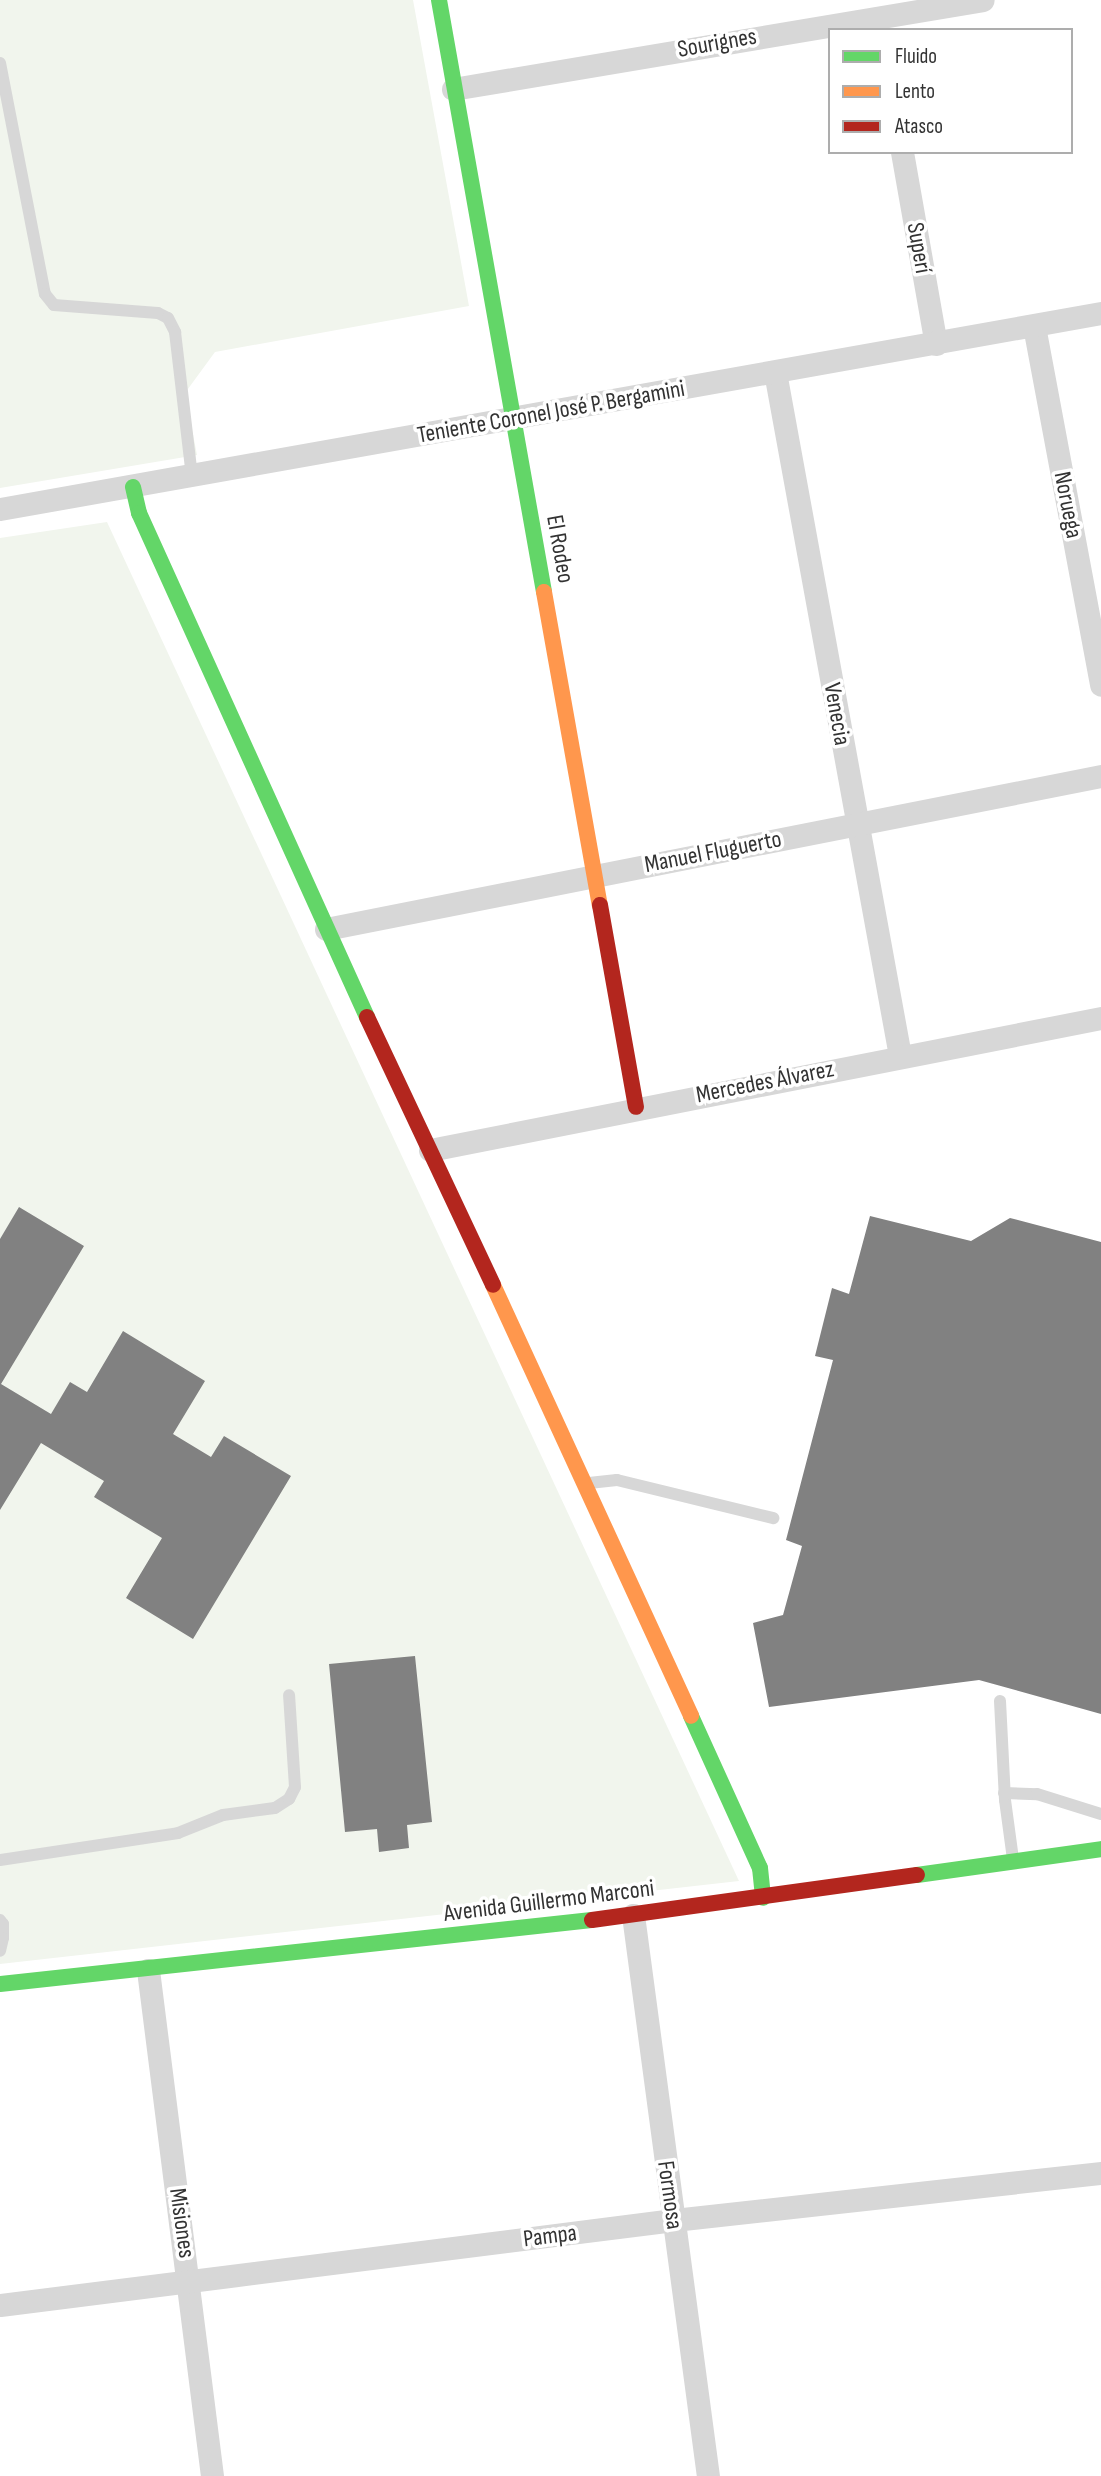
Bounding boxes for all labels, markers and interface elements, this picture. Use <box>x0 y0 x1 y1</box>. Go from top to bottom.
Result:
street label: Sourignes <box>675 22 759 64</box>
legend <box>828 28 1073 154</box>
text: Fluido <box>895 44 937 69</box>
text: Lento <box>895 79 935 104</box>
text: Atasco <box>895 114 943 139</box>
street label: Superí <box>900 220 938 276</box>
street label: Teniente Coronel José P. Bergamini <box>415 374 687 450</box>
street label: Noruega <box>1047 469 1089 541</box>
street label: El Rodeo <box>540 513 580 585</box>
street label: Venecia <box>817 681 857 747</box>
street label: Manuel Fluguerto <box>642 825 784 879</box>
street label: Mercedes Álvarez <box>694 1055 836 1109</box>
street label: Avenida Guillermo Marconi <box>442 1874 656 1928</box>
street label: Formosa <box>651 2159 689 2231</box>
street label: Misiones <box>163 2186 201 2260</box>
street label: Pampa <box>522 2218 578 2254</box>

